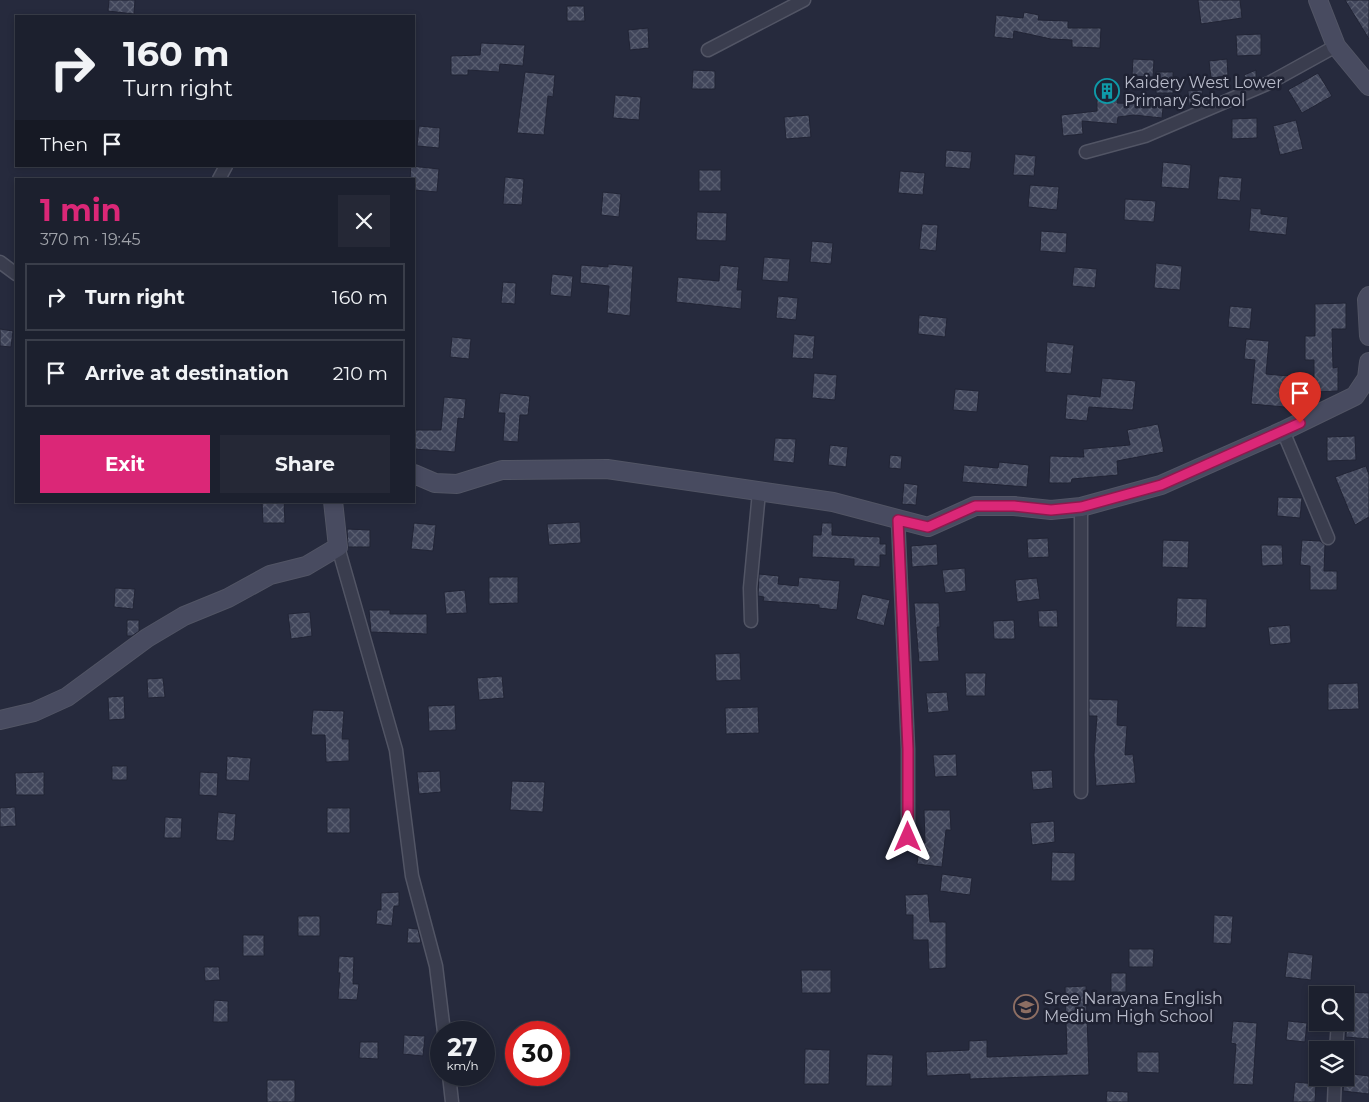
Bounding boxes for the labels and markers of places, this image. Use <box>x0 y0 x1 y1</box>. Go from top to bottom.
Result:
place label: Kaidery West Lower Primary School <box>1124 73 1283 110</box>
building icon: Kaidery West Lower Primary School <box>1094 78 1120 104</box>
pin <box>1279 372 1321 423</box>
place label: Sree Narayana English Medium High School <box>1044 989 1223 1026</box>
school or university icon: Sree Narayana English Medium High School <box>1013 994 1039 1020</box>

